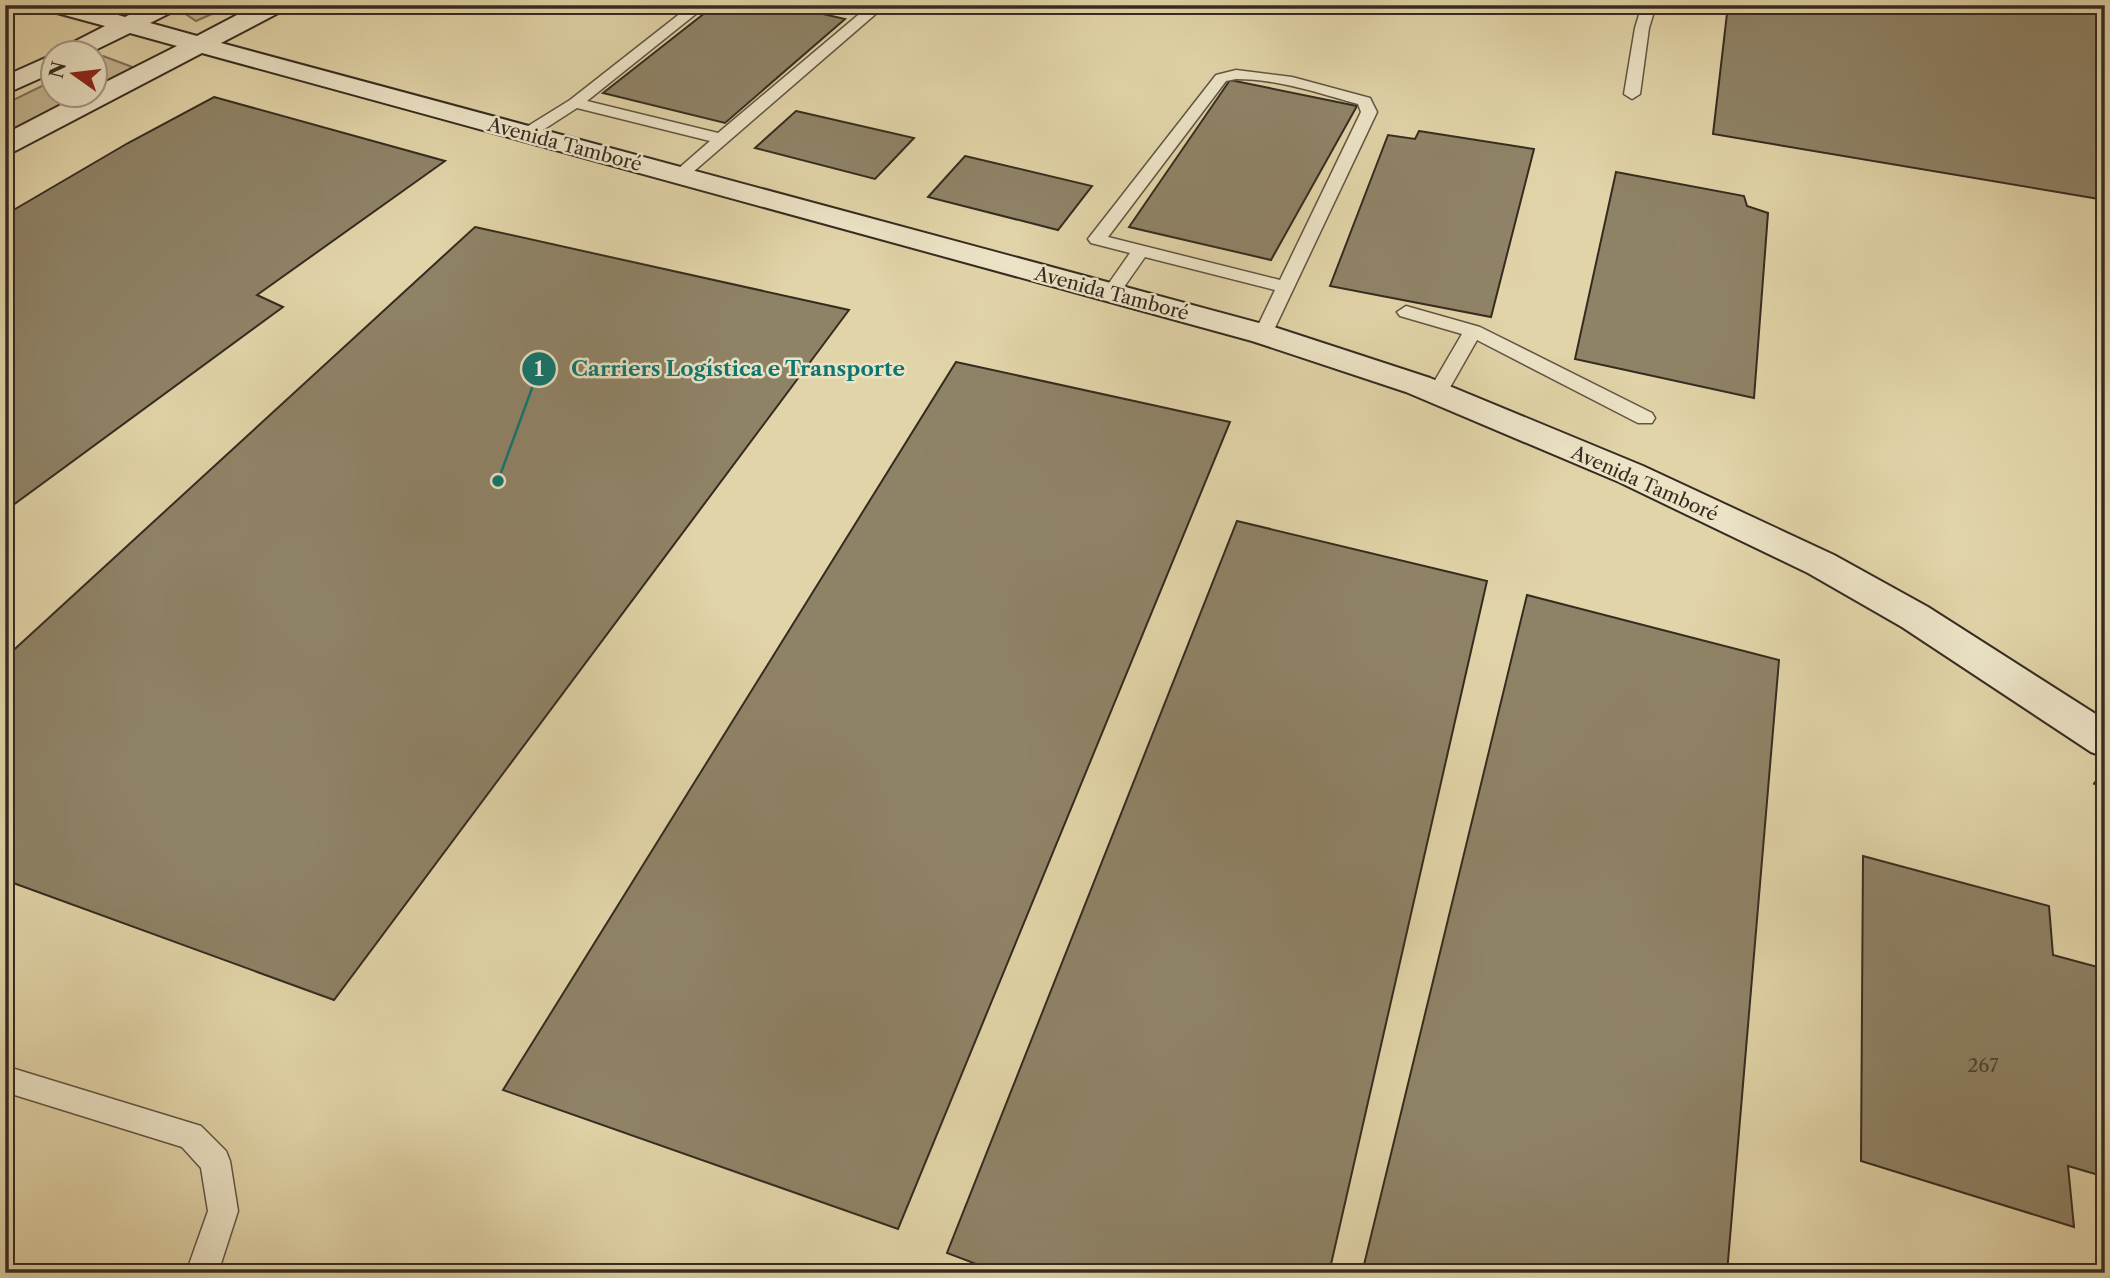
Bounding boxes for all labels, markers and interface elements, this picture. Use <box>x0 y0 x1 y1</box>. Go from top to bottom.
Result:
north arrow <box>38 38 108 108</box>
text: N <box>45 59 71 81</box>
street label: Avenida Tamboré <box>484 113 644 176</box>
street label: Avenida Tamboré <box>1031 262 1191 325</box>
callout: Carriers Logística e Transporte <box>521 348 919 390</box>
text: 1 <box>534 356 544 381</box>
text: Carriers Logística e Transporte <box>571 356 905 381</box>
street label: Avenida Tamboré <box>1567 440 1722 526</box>
house number: 267 <box>1967 1054 1999 1077</box>

